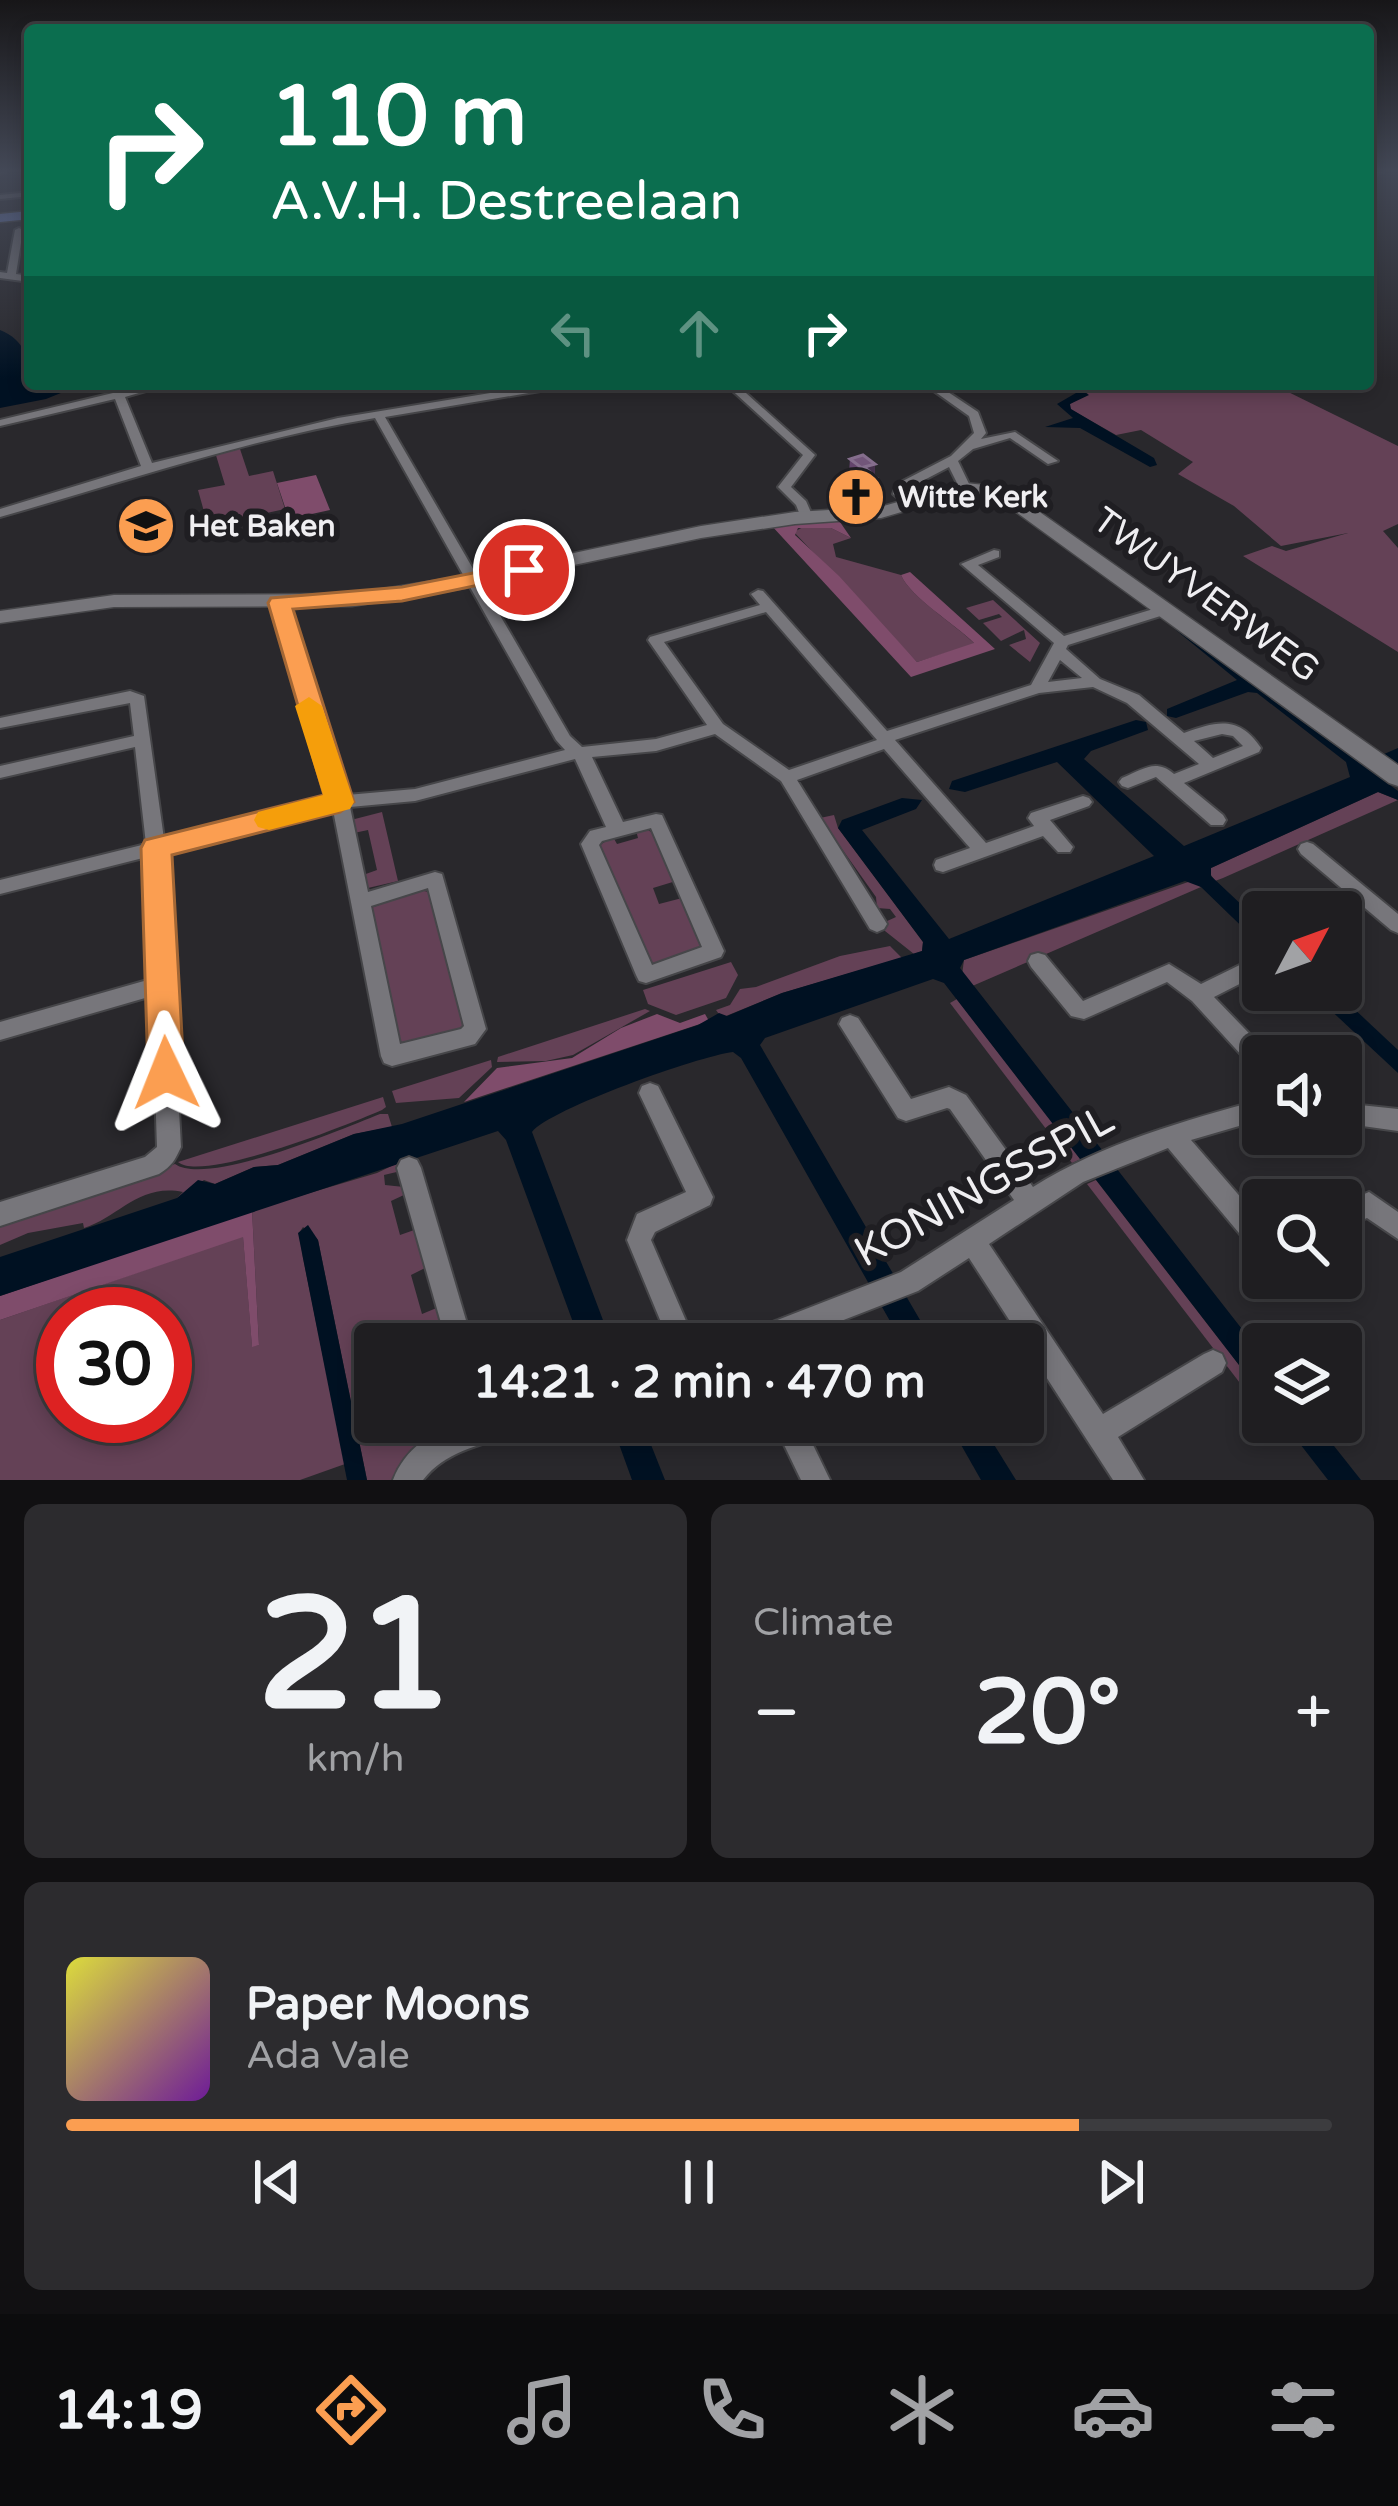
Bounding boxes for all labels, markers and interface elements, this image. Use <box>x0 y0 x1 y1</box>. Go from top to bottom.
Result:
text: 110 m <box>270 67 527 168</box>
icon: right <box>72 72 228 228</box>
text: A.V.H. Destreelaan <box>270 169 742 234</box>
icon: left <box>540 300 606 366</box>
icon: ahead <box>666 300 732 366</box>
icon: right <box>792 300 858 366</box>
church icon: Witte Kerk <box>825 466 887 528</box>
place label: Witte Kerk <box>898 479 1048 516</box>
school or university icon: Het Baken <box>115 495 177 557</box>
street label: TWUYVERWEG <box>1085 499 1327 691</box>
place label: Het Baken <box>188 508 335 545</box>
pin <box>473 519 575 621</box>
icon: arrive <box>491 537 557 603</box>
north arrow <box>1242 891 1362 1011</box>
map controls <box>1242 891 1362 1443</box>
position arrow <box>103 1010 229 1136</box>
button: sound <box>1242 1035 1362 1155</box>
street label: KONINGSSPIL <box>846 1094 1122 1278</box>
button: search <box>1242 1179 1362 1299</box>
speed limit sign: 30 <box>36 1287 192 1443</box>
button: layers <box>1242 1323 1362 1443</box>
text: 14:21 · 2 min · 470 m <box>473 1356 925 1410</box>
text: 21 <box>258 1563 453 1751</box>
text: Climate <box>753 1599 893 1646</box>
text: 20° <box>974 1659 1121 1768</box>
text: − <box>753 1673 800 1753</box>
text: + <box>1295 1673 1332 1753</box>
text: km/h <box>306 1735 405 1782</box>
text: Paper Moons <box>246 1978 530 2032</box>
text: Ada Vale <box>246 2032 410 2079</box>
icon: previous <box>244 2149 310 2215</box>
icon: pause <box>666 2149 732 2215</box>
icon: next <box>1088 2149 1154 2215</box>
icon: directions <box>309 2368 393 2452</box>
icon: music <box>500 2368 584 2452</box>
icon: phone <box>690 2368 774 2452</box>
icon: climate <box>880 2368 964 2452</box>
icon: car <box>1071 2368 1155 2452</box>
icon: filters <box>1261 2368 1345 2452</box>
text: 14:19 <box>53 2378 203 2443</box>

